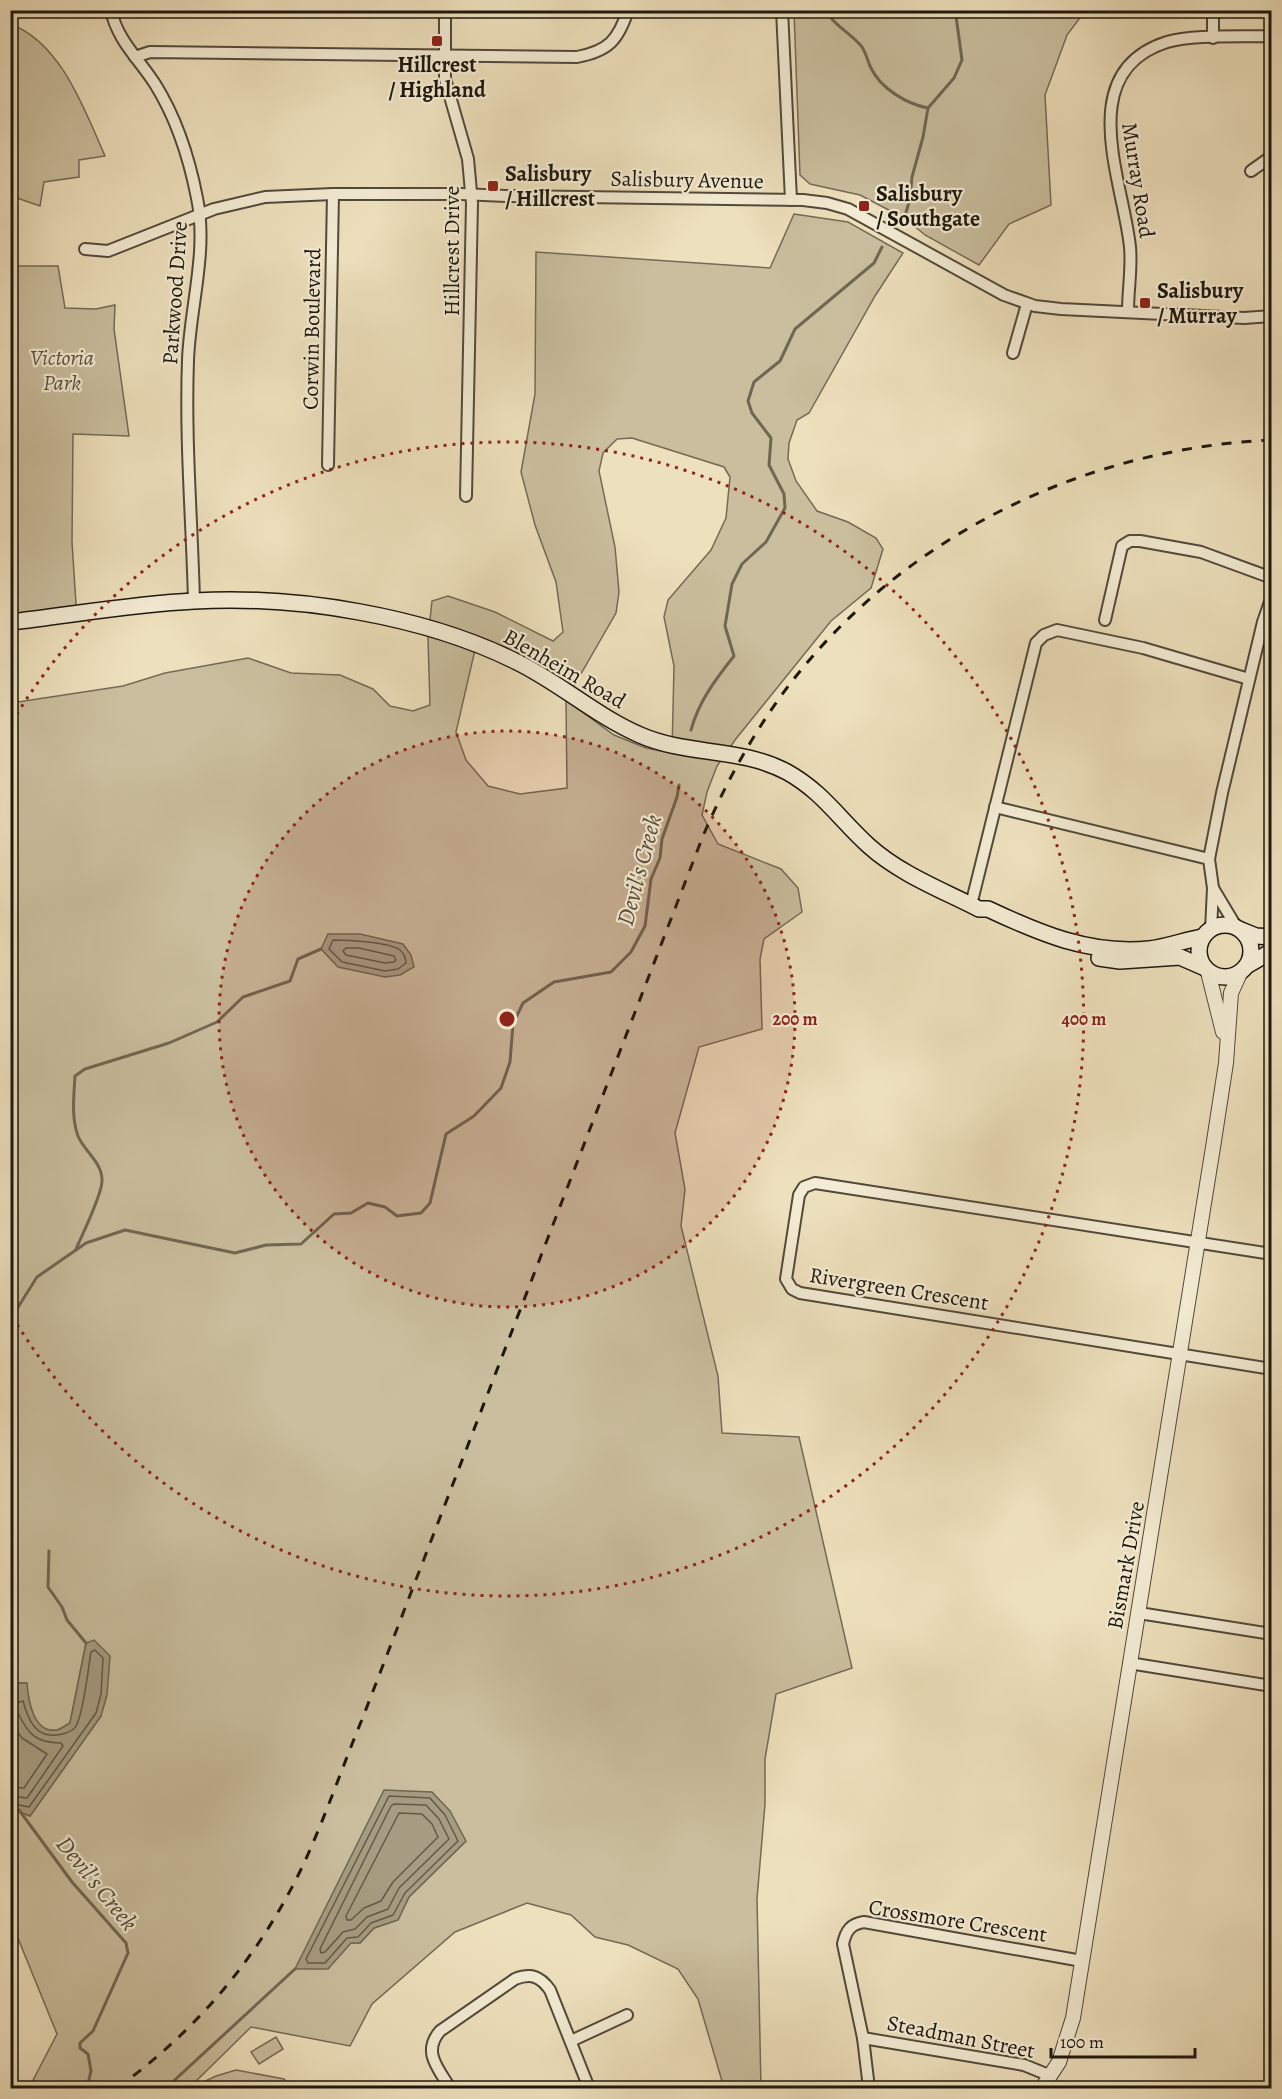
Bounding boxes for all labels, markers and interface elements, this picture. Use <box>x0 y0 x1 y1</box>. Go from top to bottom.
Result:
marker: Hillcrest / Highland <box>430 34 444 48</box>
place label: Hillcrest / Highland <box>388 50 486 105</box>
street label: Murray Road <box>1114 120 1162 240</box>
place label: Salisbury / Hillcrest <box>505 159 596 214</box>
street label: Salisbury Avenue <box>610 164 764 196</box>
marker: Salisbury / Hillcrest <box>486 179 500 193</box>
place label: Salisbury / Southgate <box>876 179 980 234</box>
street label: Hillcrest Drive <box>437 186 467 316</box>
marker: Salisbury / Southgate <box>857 199 871 213</box>
street label: Parkwood Drive <box>155 220 195 366</box>
street label: Corwin Boulevard <box>296 248 328 410</box>
place label: Salisbury / Murray <box>1157 276 1244 331</box>
marker: Salisbury / Murray <box>1138 296 1152 310</box>
park label: Victoria Park <box>30 343 94 398</box>
street label: Blenheim Road <box>498 622 631 716</box>
water label: Devil's Creek <box>609 811 669 929</box>
text: 200 m <box>772 1007 818 1031</box>
text: 400 m <box>1062 1007 1106 1031</box>
centre of rings <box>497 1009 517 1029</box>
street label: Rivergreen Crescent <box>807 1260 991 1318</box>
street label: Bismark Drive <box>1100 1499 1152 1632</box>
water label: Devil's Creek <box>49 1829 145 1937</box>
street label: Crossmore Crescent <box>866 1892 1049 1950</box>
street label: Steadman Street <box>884 2008 1037 2066</box>
scale bar <box>1051 2021 1195 2059</box>
text: 100 m <box>1060 2030 1104 2054</box>

